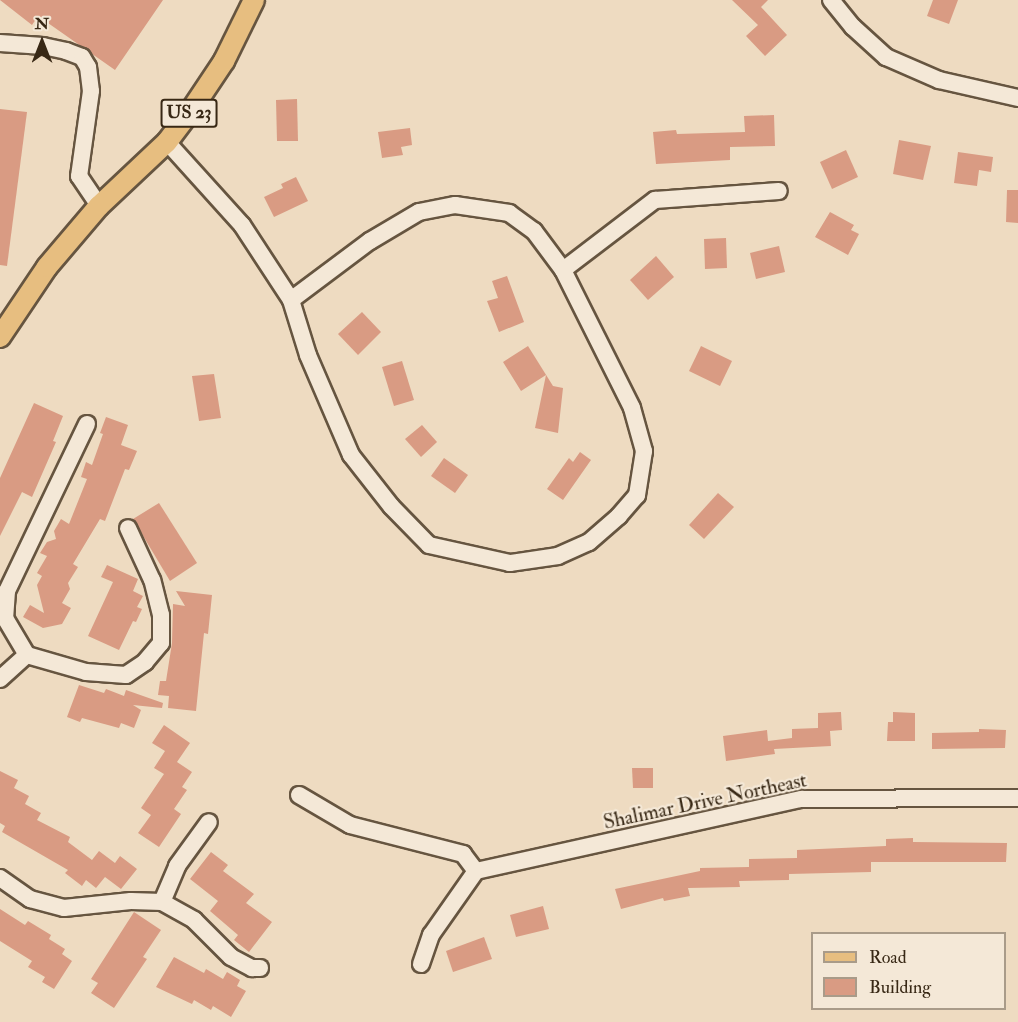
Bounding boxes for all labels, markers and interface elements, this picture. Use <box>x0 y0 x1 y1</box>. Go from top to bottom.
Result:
north arrow <box>12 12 72 72</box>
text: N <box>35 14 49 34</box>
road number: US 23 <box>160 98 218 128</box>
street label: Shalimar Drive Northeast <box>601 768 809 834</box>
legend <box>811 932 1006 1010</box>
text: Road <box>869 946 907 969</box>
text: Building <box>869 976 931 999</box>

